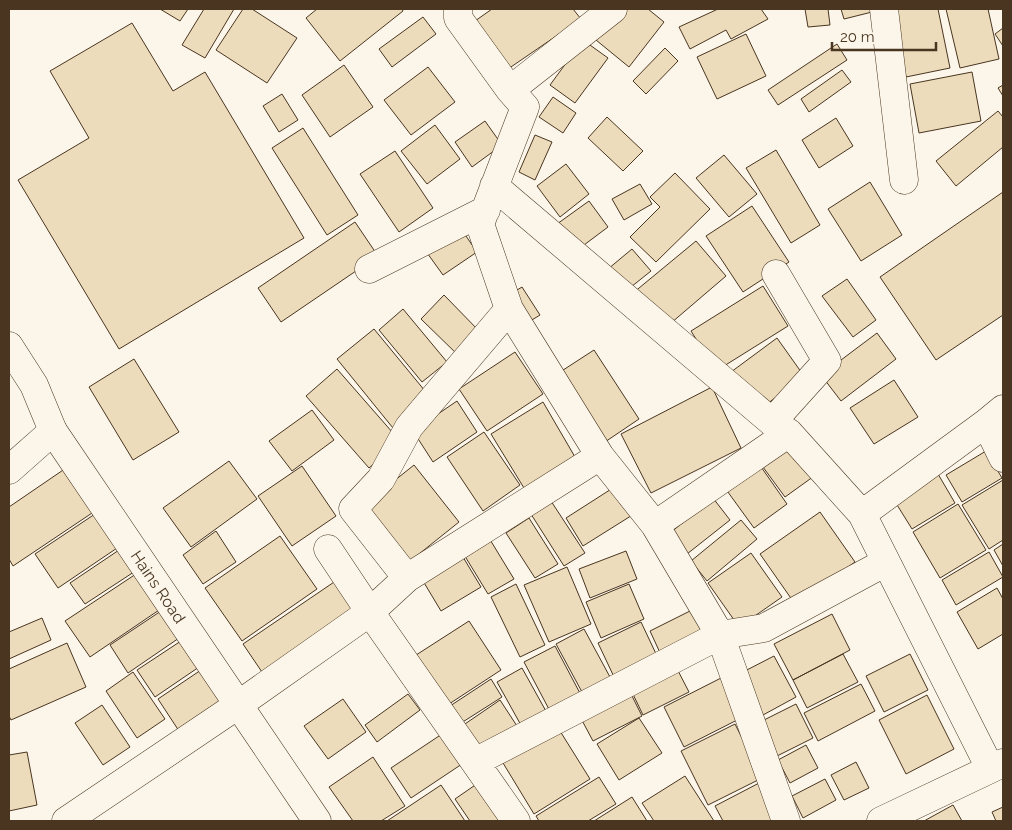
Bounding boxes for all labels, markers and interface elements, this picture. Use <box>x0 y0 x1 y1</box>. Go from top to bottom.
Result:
scale bar <box>832 20 936 52</box>
text: 20 m <box>840 28 875 46</box>
street label: Hains Road <box>127 547 190 627</box>

